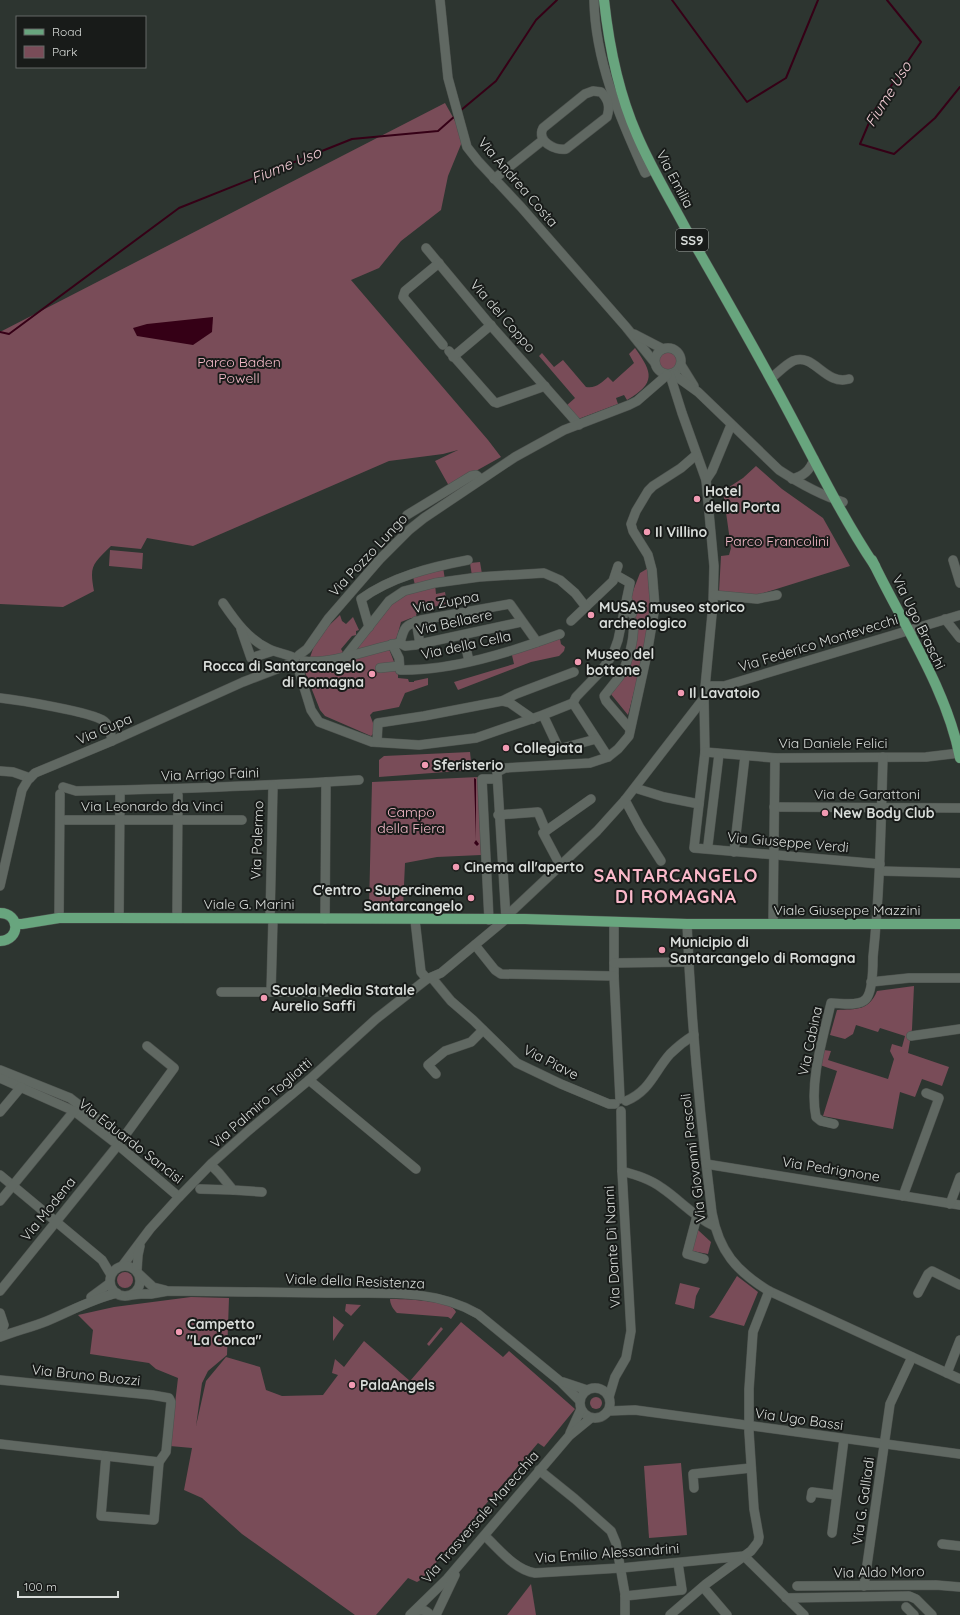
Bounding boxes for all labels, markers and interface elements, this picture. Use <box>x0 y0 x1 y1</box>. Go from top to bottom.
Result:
legend <box>16 16 146 68</box>
text: Road <box>52 24 82 39</box>
text: Park <box>52 44 77 59</box>
water label: Fiume Uso <box>861 57 916 130</box>
street label: Via Andrea Costa <box>474 133 562 231</box>
water label: Fiume Uso <box>248 142 324 188</box>
street label: Via Emilia <box>652 147 698 211</box>
road number: SS9 <box>676 229 708 251</box>
street label: Via del Coppo <box>466 276 540 356</box>
park label: Parco Baden Powell <box>197 353 281 387</box>
place label: Hotel della Porta <box>705 482 780 516</box>
marker: Hotel della Porta <box>692 494 702 504</box>
street label: Via Pozzo Lungo <box>325 510 411 600</box>
place label: Il Villino <box>655 523 708 541</box>
marker: Il Villino <box>642 527 652 537</box>
park label: Parco Francolini <box>725 532 829 550</box>
street label: Via Ugo Braschi <box>888 572 950 672</box>
street label: Via Zuppa <box>411 587 481 617</box>
place label: MUSAS museo storico archeologico <box>599 598 745 632</box>
street label: Via Bellaere <box>414 605 494 639</box>
marker: MUSAS museo storico archeologico <box>586 610 596 620</box>
street label: Via Federico Montevecchi <box>736 610 900 676</box>
street label: Via della Cella <box>419 627 513 663</box>
place label: Museo del bottone <box>586 645 654 679</box>
place label: Rocca di Santarcangelo di Romagna <box>203 657 364 691</box>
marker: Museo del bottone <box>573 657 583 667</box>
marker: Rocca di Santarcangelo di Romagna <box>367 669 377 679</box>
place label: Il Lavatoio <box>689 684 760 702</box>
marker: Il Lavatoio <box>676 688 686 698</box>
street label: Via Cupa <box>73 709 135 749</box>
street label: Via Daniele Felici <box>778 734 888 752</box>
place label: Collegiata <box>514 739 583 757</box>
marker: Collegiata <box>501 743 511 753</box>
place label: Sferisterio <box>433 756 504 774</box>
marker: Sferisterio <box>420 760 430 770</box>
street label: Via Arrigo Faini <box>161 763 259 785</box>
street label: Via de Garattoni <box>814 785 920 803</box>
street label: Via Leonardo da Vinci <box>81 797 223 815</box>
street label: Via Palermo <box>247 800 267 880</box>
park label: Campo della Fiera <box>377 803 445 837</box>
place label: New Body Club <box>833 804 935 822</box>
marker: New Body Club <box>820 808 830 818</box>
street label: Via Giuseppe Verdi <box>726 828 850 856</box>
place label: Cinema all'aperto <box>464 858 584 876</box>
marker: Cinema all'aperto <box>451 862 461 872</box>
district label: SANTARCANGELO DI ROMAGNA <box>594 864 758 908</box>
place label: C'entro - Supercinema Santarcangelo <box>313 881 463 915</box>
marker: C'entro - Supercinema Santarcangelo <box>466 893 476 903</box>
street label: Viale G. Marini <box>203 895 295 913</box>
street label: Viale Giuseppe Mazzini <box>773 901 921 919</box>
place label: Municipio di Santarcangelo di Romagna <box>670 933 855 967</box>
marker: Municipio di Santarcangelo di Romagna <box>657 945 667 955</box>
place label: Scuola Media Statale Aurelio Saffi <box>272 981 415 1015</box>
marker: Scuola Media Statale Aurelio Saffi <box>259 993 269 1003</box>
street label: Via Cabina <box>794 1005 826 1077</box>
street label: Via Piave <box>520 1040 582 1084</box>
street label: Via Palmiro Togliatti <box>206 1054 316 1152</box>
street label: Via Giovanni Pascoli <box>676 1092 710 1224</box>
street label: Via Eduardo Sancisi <box>75 1095 187 1187</box>
street label: Via Pedrignone <box>781 1152 881 1186</box>
street label: Via Modena <box>17 1173 79 1245</box>
street label: Via Dante Di Nanni <box>600 1185 624 1309</box>
street label: Viale della Resistenza <box>285 1270 425 1292</box>
place label: Campetto "La Conca" <box>187 1315 262 1349</box>
marker: Campetto "La Conca" <box>174 1327 184 1337</box>
street label: Via Bruno Buozzi <box>31 1360 141 1390</box>
place label: PalaAngels <box>360 1376 435 1394</box>
marker: PalaAngels <box>347 1380 357 1390</box>
street label: Via Ugo Bassi <box>754 1404 844 1434</box>
street label: Via Trasversale Marecchia <box>417 1447 543 1587</box>
street label: Via G. Galliadi <box>848 1456 878 1546</box>
street label: Via Emilio Alessandrini <box>534 1539 680 1567</box>
street label: Via Aldo Moro <box>833 1562 925 1582</box>
scale bar <box>18 1573 118 1599</box>
text: 100 m <box>24 1579 57 1594</box>

